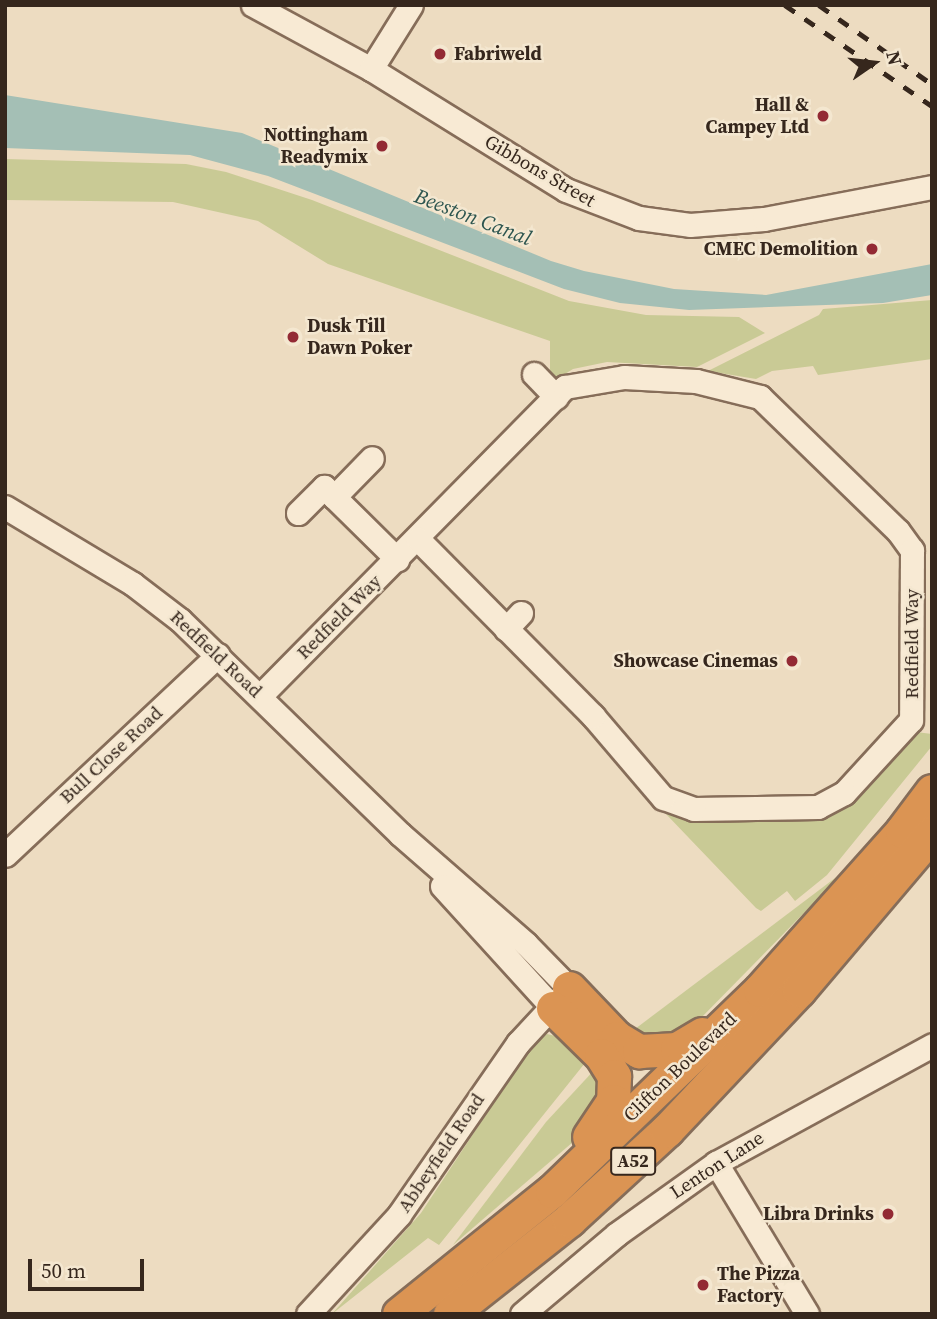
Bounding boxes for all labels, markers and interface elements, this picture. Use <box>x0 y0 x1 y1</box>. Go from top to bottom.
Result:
north arrow <box>839 28 909 98</box>
place label: Fabriweld <box>454 43 542 65</box>
marker: Fabriweld <box>432 46 448 62</box>
text: N <box>880 48 909 68</box>
place label: Hall & Campey Ltd <box>706 94 809 138</box>
marker: Hall & Campey Ltd <box>815 108 831 124</box>
place label: Nottingham Readymix <box>264 124 368 168</box>
street label: Gibbons Street <box>481 130 599 212</box>
marker: Nottingham Readymix <box>374 138 390 154</box>
water label: Beeston Canal <box>411 183 535 251</box>
place label: CMEC Demolition <box>704 238 858 260</box>
marker: CMEC Demolition <box>864 241 880 257</box>
place label: Dusk Till Dawn Poker <box>307 315 412 359</box>
marker: Dusk Till Dawn Poker <box>285 329 301 345</box>
street label: Redfield Way <box>292 570 386 664</box>
street label: Redfield Way <box>901 589 923 699</box>
street label: Redfield Road <box>165 606 267 702</box>
place label: Showcase Cinemas <box>613 650 778 672</box>
marker: Showcase Cinemas <box>784 653 800 669</box>
street label: Bull Close Road <box>55 702 167 808</box>
street label: Clifton Boulevard <box>619 1007 741 1127</box>
street label: Abbeyfield Road <box>393 1089 489 1217</box>
street label: Lenton Lane <box>666 1126 768 1204</box>
road number: A52 <box>608 1146 658 1176</box>
place label: Libra Drinks <box>763 1203 874 1225</box>
marker: Libra Drinks <box>880 1206 896 1222</box>
scale bar <box>32 1246 147 1290</box>
text: 50 m <box>41 1256 86 1285</box>
place label: The Pizza Factory <box>717 1263 800 1307</box>
marker: The Pizza Factory <box>695 1277 711 1293</box>

